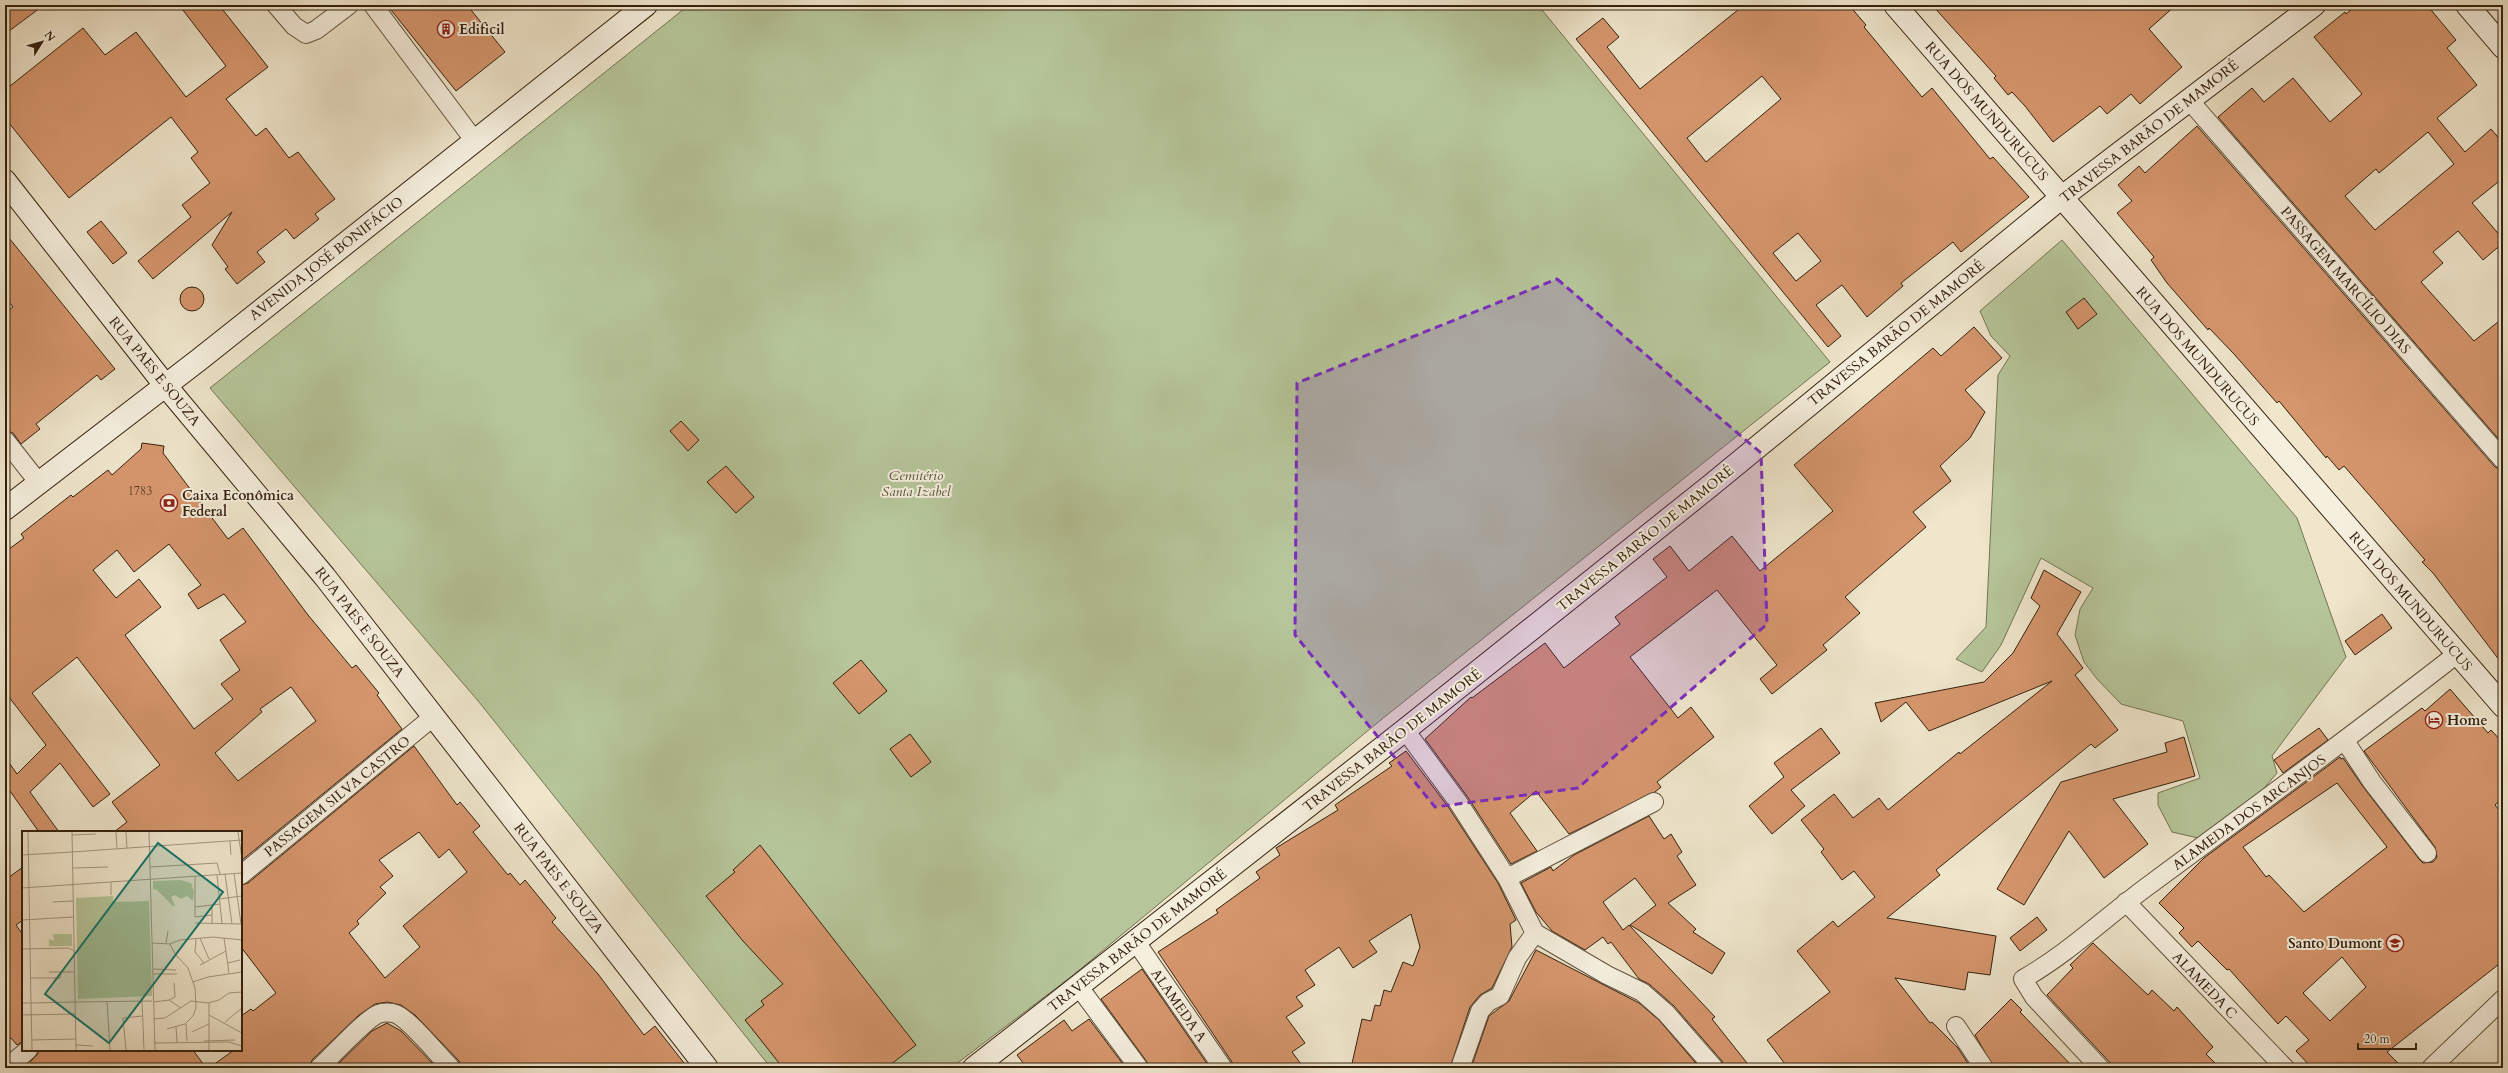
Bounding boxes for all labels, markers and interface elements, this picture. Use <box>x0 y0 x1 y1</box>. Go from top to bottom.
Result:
building icon: Edificil <box>436 19 456 39</box>
place label: Edificil <box>459 20 505 39</box>
north arrow <box>22 22 62 62</box>
text: N <box>41 28 59 45</box>
street label: RUA DOS MUNDURUCUS <box>1921 38 2052 185</box>
street label: TRAVESSA BARÃO DE MAMORÉ <box>2056 55 2243 207</box>
street label: AVENIDA JOSÉ BONIFÁCIO <box>245 192 407 325</box>
street label: PASSAGEM MARCÍLIO DIAS <box>2276 203 2415 358</box>
street label: TRAVESSA BARÃO DE MAMORÉ <box>1804 256 1989 411</box>
street label: RUA DOS MUNDURUCUS <box>2132 283 2263 430</box>
street label: RUA PAES E SOUZA <box>105 313 205 430</box>
street label: TRAVESSA BARÃO DE MAMORÉ <box>1553 461 1738 616</box>
park label: Cemitério Santa Izabel <box>882 466 952 501</box>
house number: 1783 <box>128 483 152 499</box>
place label: Caixa Econômica Federal <box>182 486 294 521</box>
bank icon: Caixa Econômica Federal <box>159 493 179 513</box>
street label: RUA DOS MUNDURUCUS <box>2345 528 2476 675</box>
street label: RUA PAES E SOUZA <box>310 563 409 682</box>
street label: TRAVESSA BARÃO DE MAMORÉ <box>1299 664 1486 816</box>
hotel icon: Home <box>2424 710 2444 730</box>
place label: Home <box>2447 711 2487 730</box>
street label: PASSAGEM SILVA CASTRO <box>260 731 414 861</box>
street label: ALAMEDA DOS ARCANJOS <box>2169 750 2330 875</box>
street label: RUA PAES E SOUZA <box>509 819 608 938</box>
inset map <box>22 831 242 1051</box>
street label: TRAVESSA BARÃO DE MAMORÉ <box>1044 864 1231 1016</box>
school or university icon: Santo Dumont <box>2385 933 2405 953</box>
place label: Santo Dumont <box>2288 934 2382 953</box>
street label: ALAMEDA C <box>2168 948 2242 1023</box>
street label: ALAMEDA A <box>1146 965 1211 1046</box>
scale bar <box>2358 1025 2416 1051</box>
text: 20 m <box>2364 1031 2391 1047</box>

